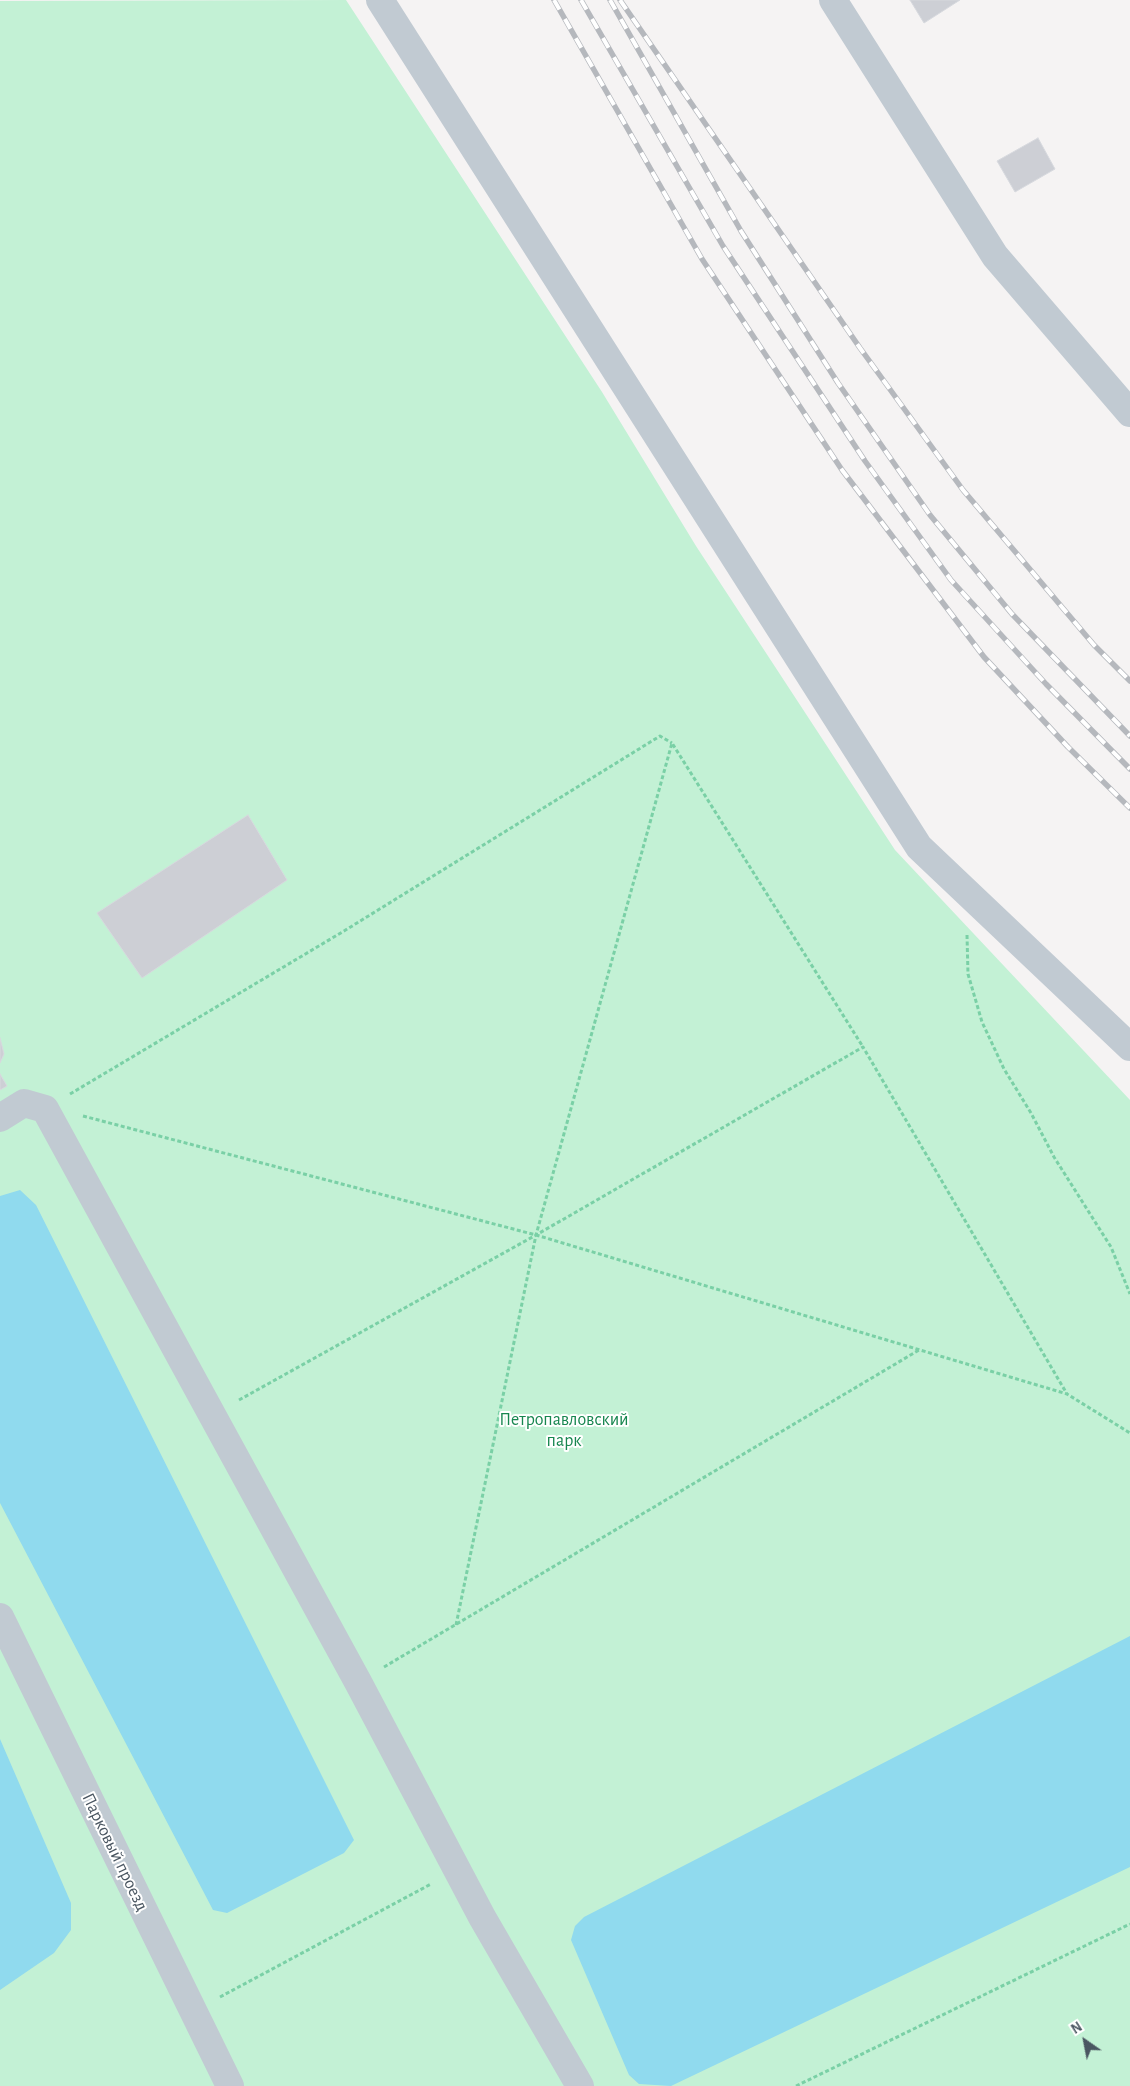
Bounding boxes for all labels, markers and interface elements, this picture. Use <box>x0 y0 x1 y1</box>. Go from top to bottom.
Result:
park label: Петропавловский парк <box>499 1409 629 1452</box>
street label: Парковый проезд <box>77 1789 153 1915</box>
north arrow <box>1060 2016 1110 2066</box>
text: N <box>1069 2020 1085 2037</box>

